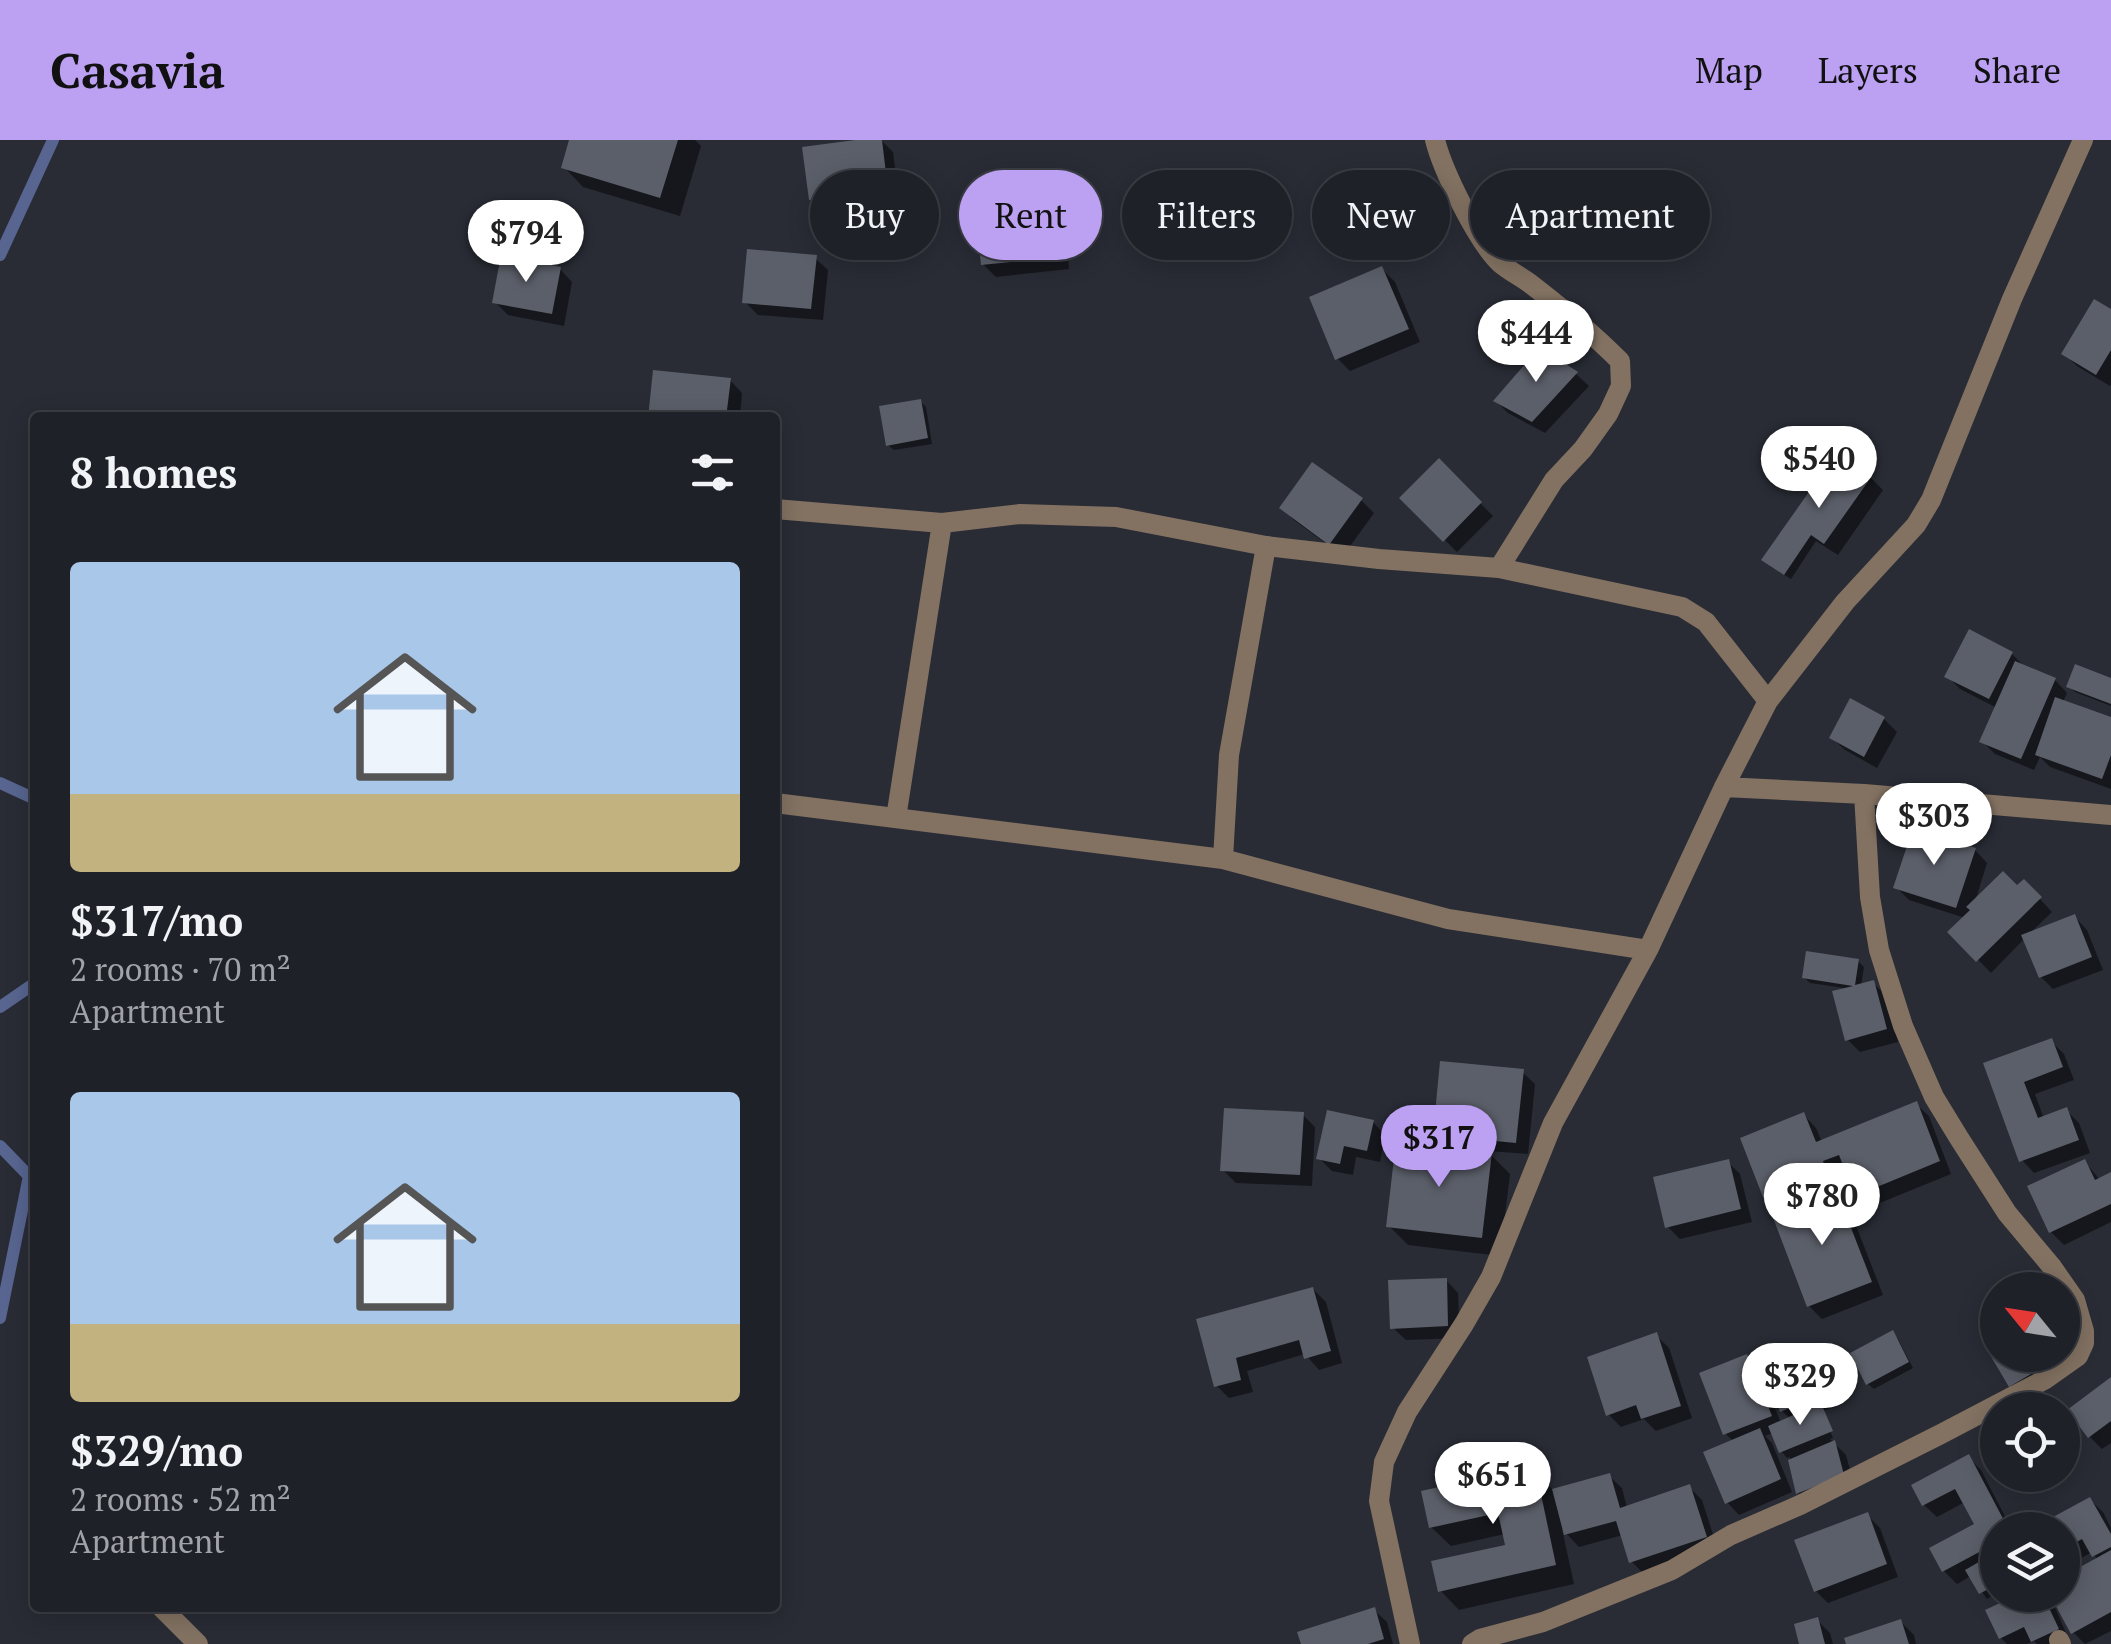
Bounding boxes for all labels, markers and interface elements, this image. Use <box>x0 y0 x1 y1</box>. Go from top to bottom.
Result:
text: Casavia <box>50 38 225 102</box>
text: Map <box>1695 47 1763 93</box>
text: Layers <box>1818 47 1918 93</box>
text: Share <box>1973 47 2061 93</box>
chip: Buy <box>810 170 939 260</box>
chip: Rent <box>959 170 1102 260</box>
chip: Filters <box>1122 170 1292 260</box>
chip: New <box>1312 170 1450 260</box>
chip: Apartment <box>1470 170 1710 260</box>
pin: $794 <box>467 200 585 285</box>
text: $794 <box>490 211 562 253</box>
pin: $444 <box>1477 300 1595 385</box>
text: $444 <box>1500 311 1572 353</box>
pin: $540 <box>1760 426 1878 511</box>
text: $540 <box>1783 437 1855 479</box>
text: 8 homes <box>70 444 237 500</box>
icon: filters <box>685 445 740 500</box>
icon: home <box>315 627 495 807</box>
pin: $303 <box>1875 783 1993 868</box>
text: $303 <box>1898 794 1970 836</box>
text: $317/mo <box>70 892 243 948</box>
text: 2 rooms · 70 m² <box>70 948 291 990</box>
text: Apartment <box>70 990 225 1032</box>
pin: $317 <box>1380 1105 1498 1190</box>
text: $317 <box>1403 1116 1475 1158</box>
icon: home <box>315 1157 495 1337</box>
pin: $780 <box>1763 1163 1881 1248</box>
text: $780 <box>1786 1174 1858 1216</box>
north arrow <box>1980 1272 2080 1372</box>
map controls <box>1980 1272 2080 1612</box>
pin: $329 <box>1741 1343 1859 1428</box>
text: $329 <box>1764 1354 1836 1396</box>
button: locate <box>1980 1392 2080 1492</box>
text: $329/mo <box>70 1422 243 1478</box>
pin: $651 <box>1434 1442 1552 1527</box>
text: $651 <box>1457 1453 1529 1495</box>
text: 2 rooms · 52 m² <box>70 1478 291 1520</box>
button: layers <box>1980 1512 2080 1612</box>
text: Apartment <box>70 1520 225 1562</box>

